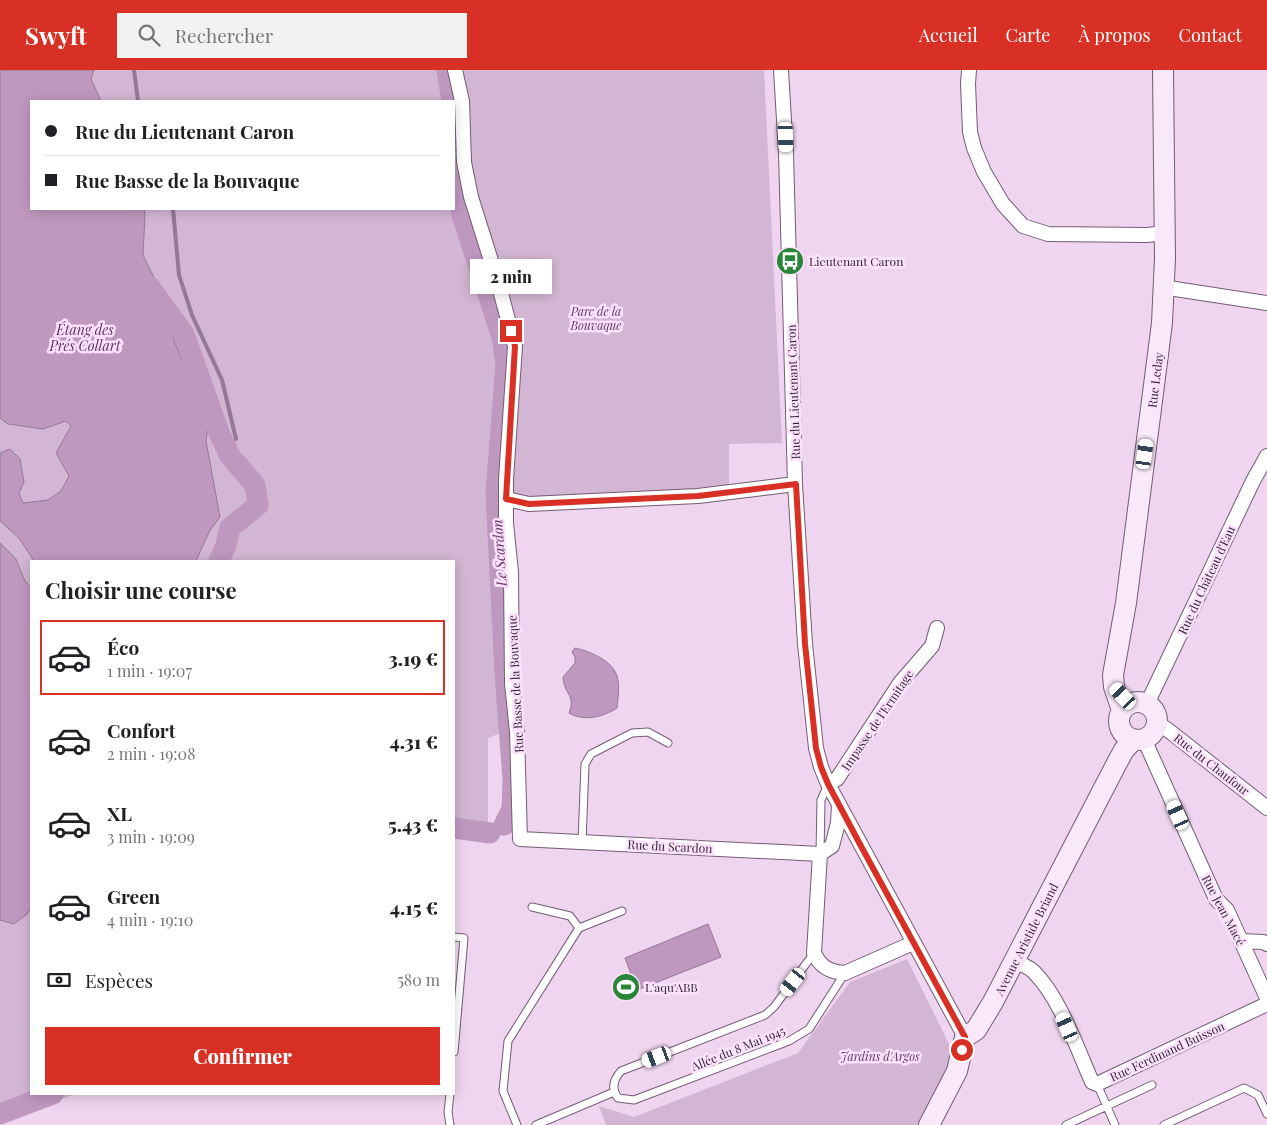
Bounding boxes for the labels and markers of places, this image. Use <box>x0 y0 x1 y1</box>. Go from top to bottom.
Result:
bus stop icon: Lieutenant Caron <box>775 246 805 276</box>
place label: Lieutenant Caron <box>809 253 903 269</box>
sports icon: L'aqu'ABB <box>611 972 641 1002</box>
place label: L'aqu'ABB <box>645 979 698 995</box>

